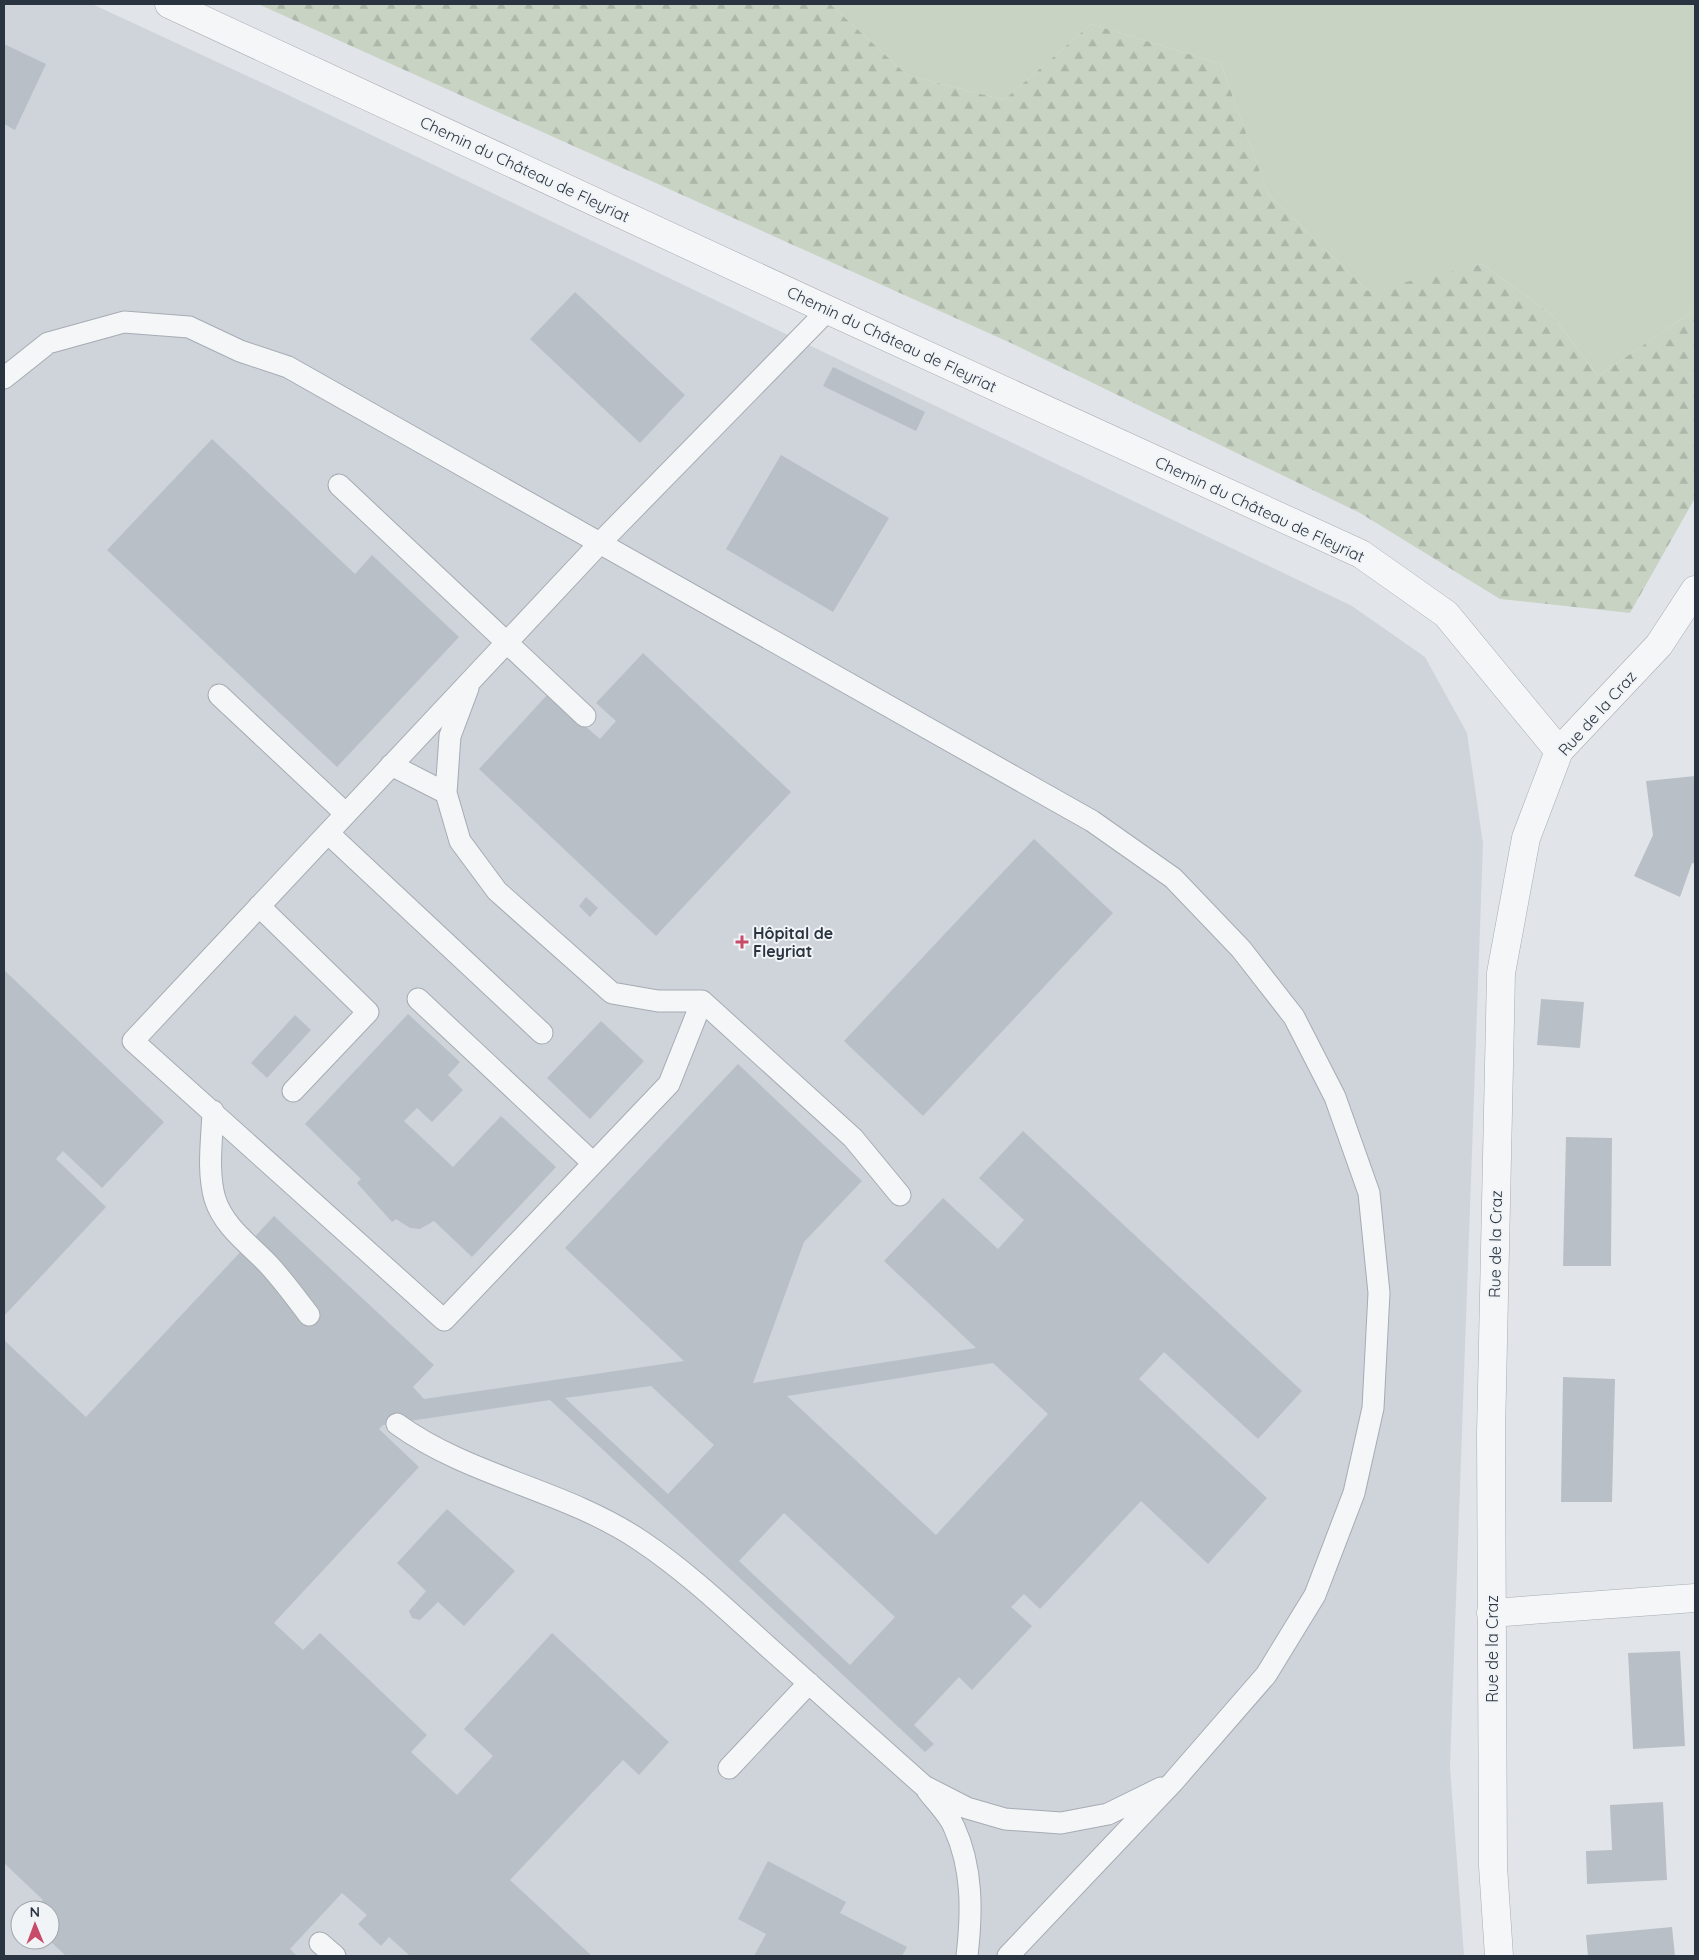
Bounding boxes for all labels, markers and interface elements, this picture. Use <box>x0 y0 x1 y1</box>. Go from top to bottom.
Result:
street label: Chemin du Château de Fleyriat <box>417 112 633 226</box>
street label: Chemin du Château de Fleyriat <box>784 282 1000 396</box>
street label: Chemin du Château de Fleyriat <box>1152 452 1368 566</box>
street label: Rue de la Craz <box>1554 666 1640 760</box>
place label: Hôpital de Fleyriat <box>753 923 833 961</box>
marker: Hôpital de Fleyriat <box>735 935 749 949</box>
street label: Rue de la Craz <box>1484 1190 1506 1298</box>
street label: Rue de la Craz <box>1482 1595 1502 1703</box>
north arrow <box>10 1900 60 1950</box>
text: N <box>29 1903 40 1921</box>

